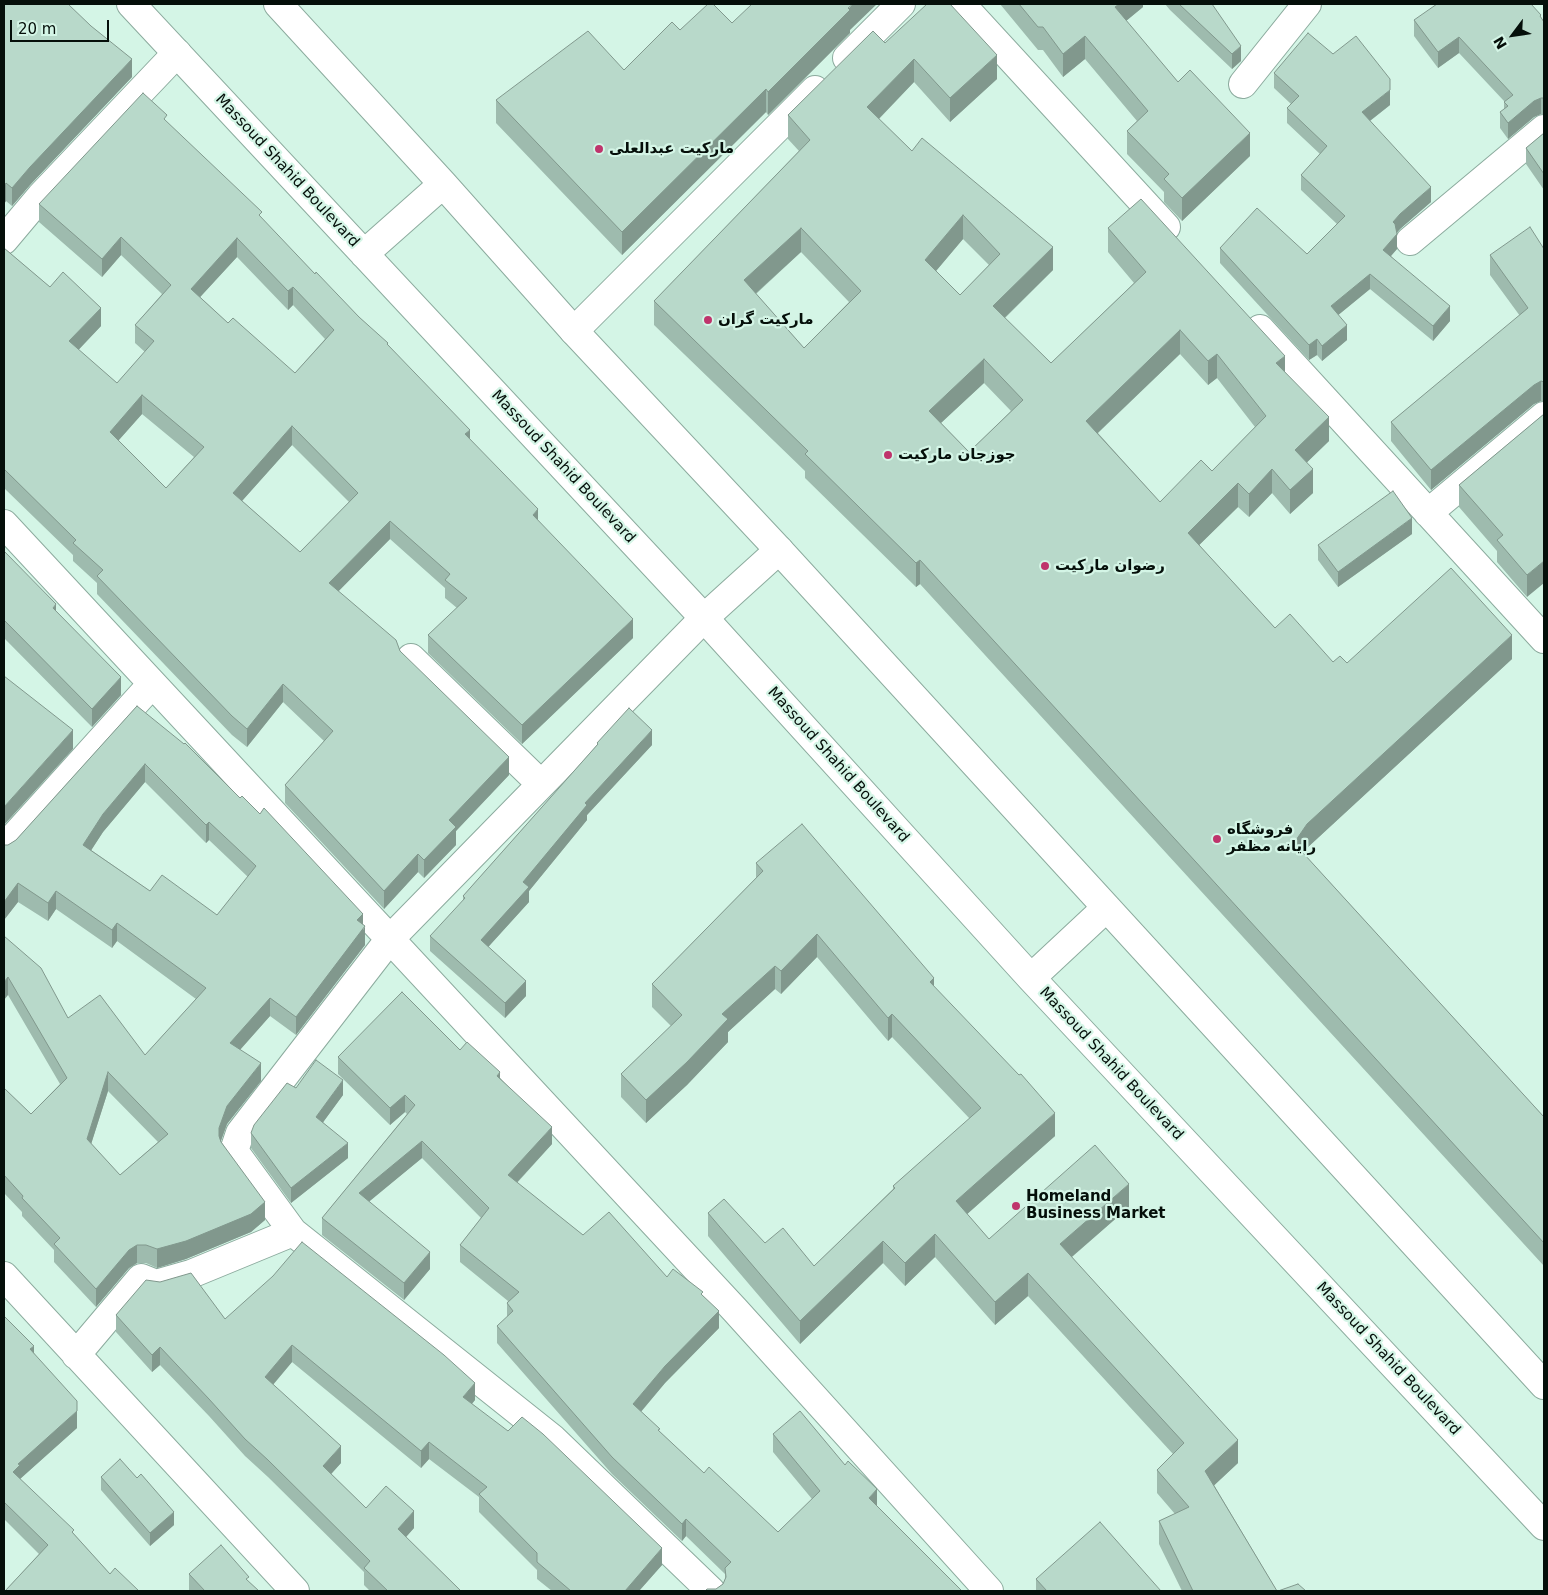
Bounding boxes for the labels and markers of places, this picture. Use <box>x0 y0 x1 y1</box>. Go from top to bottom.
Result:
place label: مارکیت عبدالعلی <box>609 140 734 158</box>
marker: مارکیت عبدالعلی <box>593 143 605 155</box>
place label: مارکیت گران <box>718 311 814 329</box>
marker: مارکیت گران <box>702 314 714 326</box>
place label: جوزجان مارکیت <box>898 446 1016 464</box>
marker: جوزجان مارکیت <box>882 449 894 461</box>
place label: رضوان مارکیت <box>1055 557 1165 575</box>
marker: رضوان مارکیت <box>1039 560 1051 572</box>
place label: فروشگاه رایانه مظفر <box>1227 821 1316 856</box>
marker: فروشگاه رایانه مظفر <box>1211 833 1223 845</box>
place label: Homeland Business Market <box>1026 1188 1165 1223</box>
marker: Homeland Business Market <box>1010 1200 1022 1212</box>

